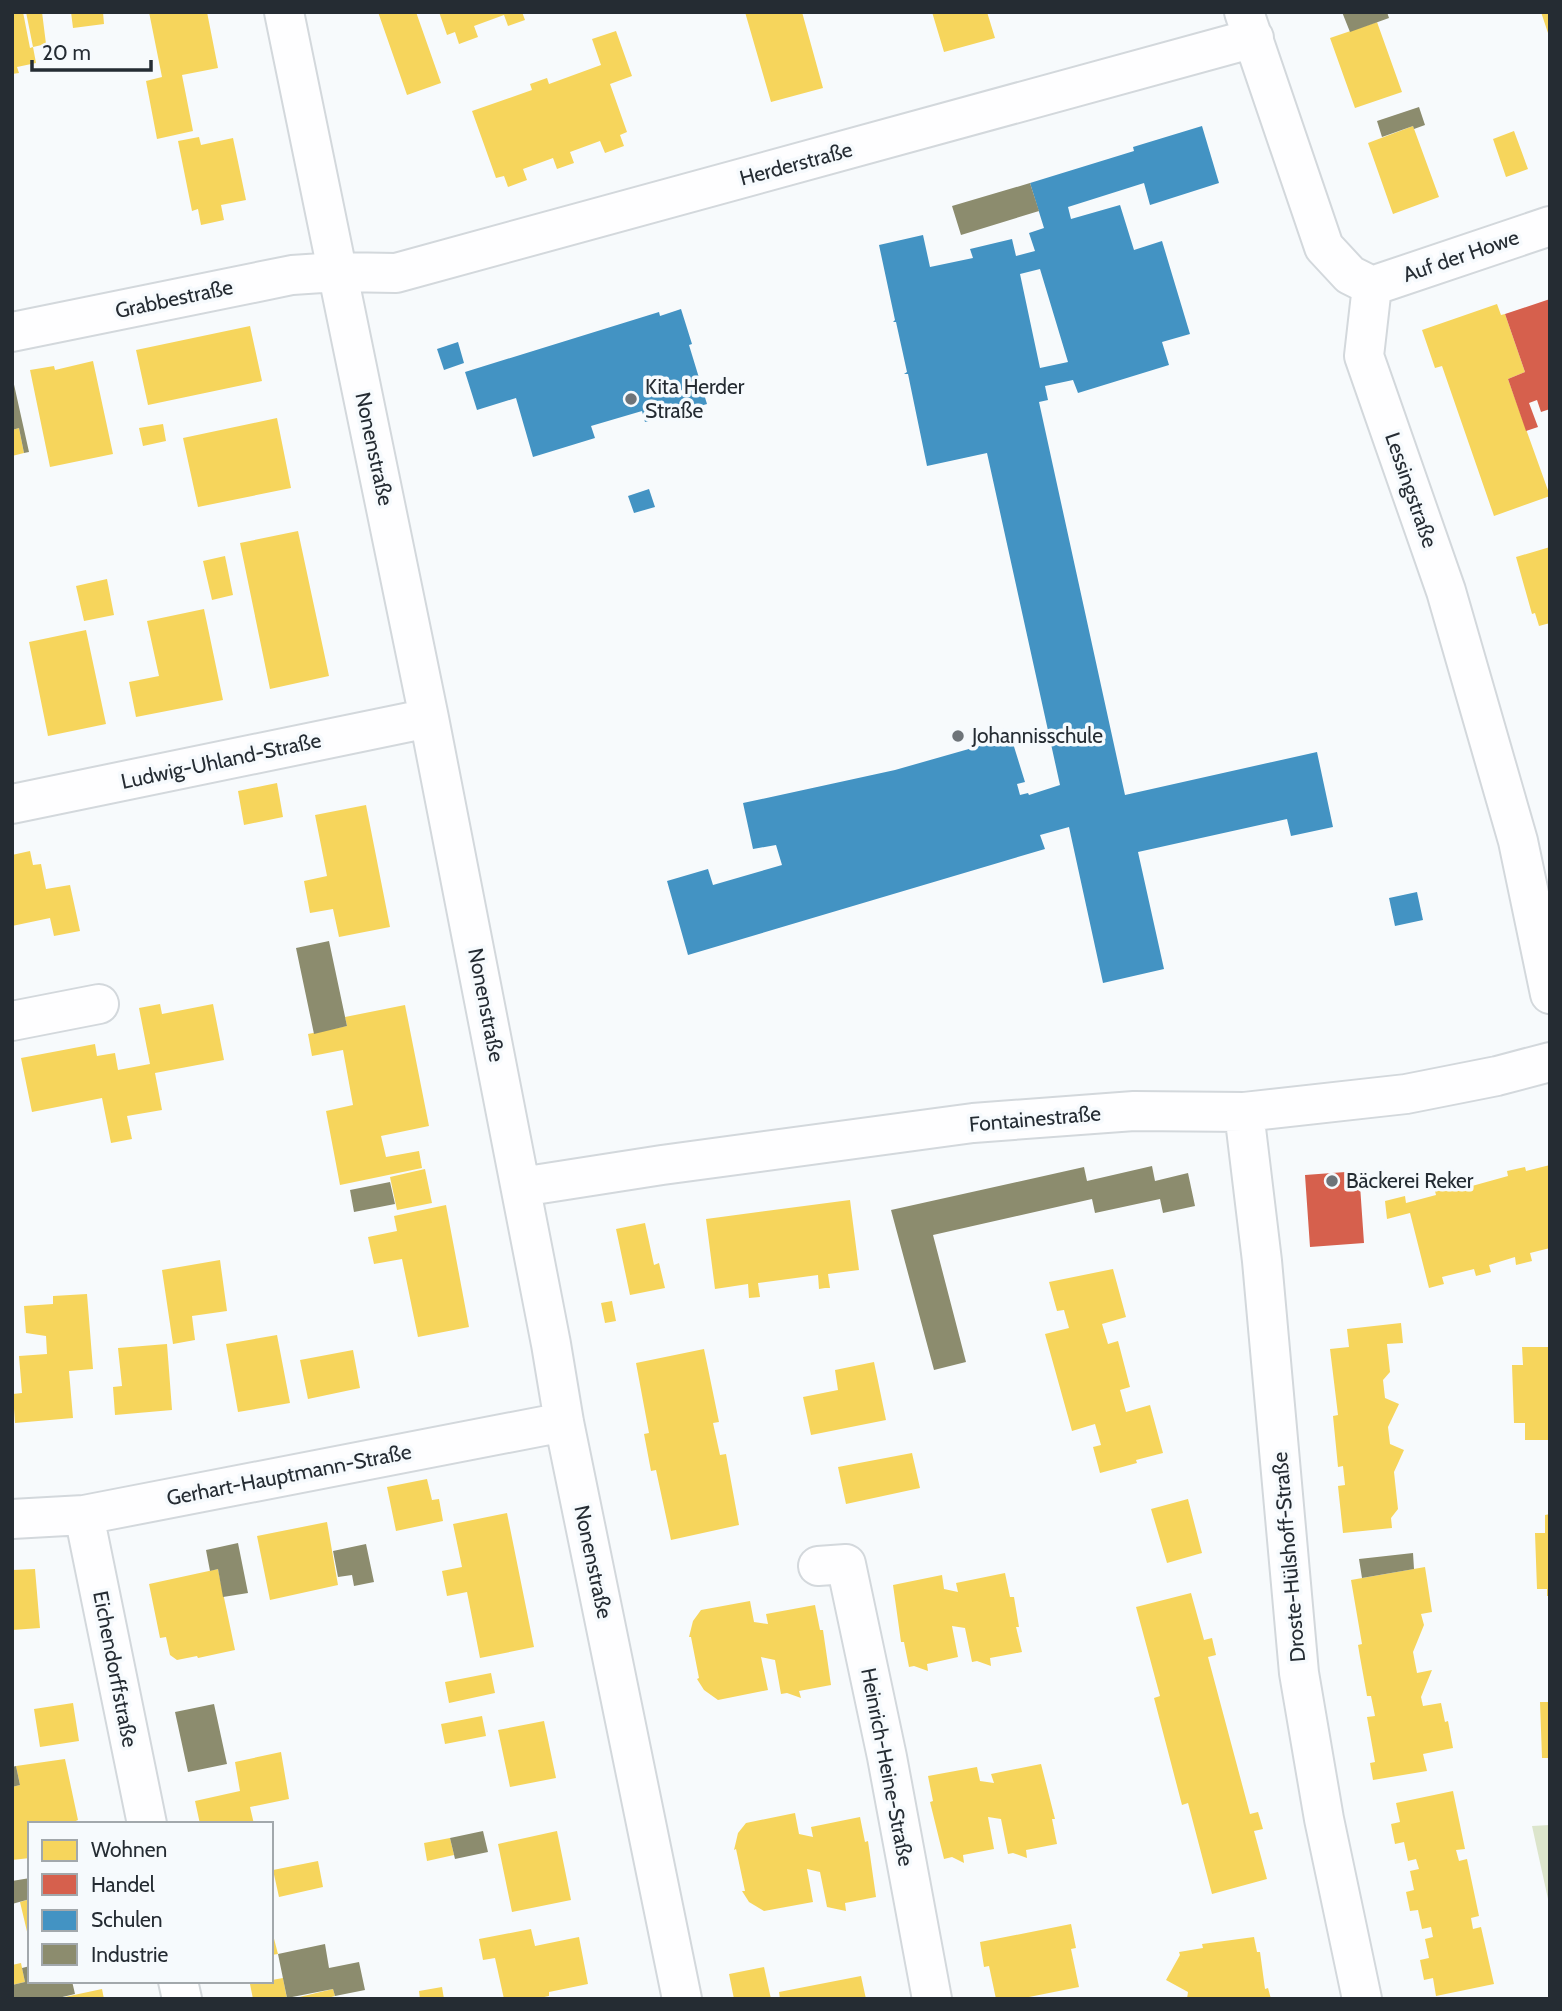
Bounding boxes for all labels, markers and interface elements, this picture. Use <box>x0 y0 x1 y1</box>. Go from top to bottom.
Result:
scale bar <box>32 28 150 72</box>
text: 20 m <box>42 40 91 65</box>
street label: Herderstraße <box>737 136 855 191</box>
street label: Auf der Howe <box>1400 224 1522 287</box>
street label: Grabbestraße <box>113 274 235 323</box>
place label: Kita Herder Straße <box>645 374 745 423</box>
street label: Nonenstraße <box>350 390 399 508</box>
marker: Kita Herder Straße <box>623 391 639 407</box>
street label: Lessingstraße <box>1380 429 1443 551</box>
place label: Johannisschule <box>971 723 1103 748</box>
street label: Ludwig-Uhland-Straße <box>119 727 323 794</box>
marker: Johannisschule <box>950 728 966 744</box>
street label: Nonenstraße <box>463 946 510 1064</box>
street label: Fontainestraße <box>968 1100 1102 1137</box>
place label: Bäckerei Reker <box>1346 1168 1474 1193</box>
marker: Bäckerei Reker <box>1324 1173 1340 1189</box>
street label: Gerhart-Hauptmann-Straße <box>164 1438 414 1511</box>
street label: Droste-Hülshoff-Straße <box>1267 1451 1310 1663</box>
street label: Nonenstraße <box>569 1503 618 1621</box>
street label: Eichendorffstraße <box>88 1589 143 1749</box>
street label: Heinrich-Heine-Straße <box>856 1666 919 1868</box>
legend <box>28 1822 273 1983</box>
text: Wohnen <box>91 1837 167 1862</box>
text: Handel <box>91 1872 155 1897</box>
text: Schulen <box>91 1907 163 1932</box>
text: Industrie <box>91 1942 168 1967</box>

